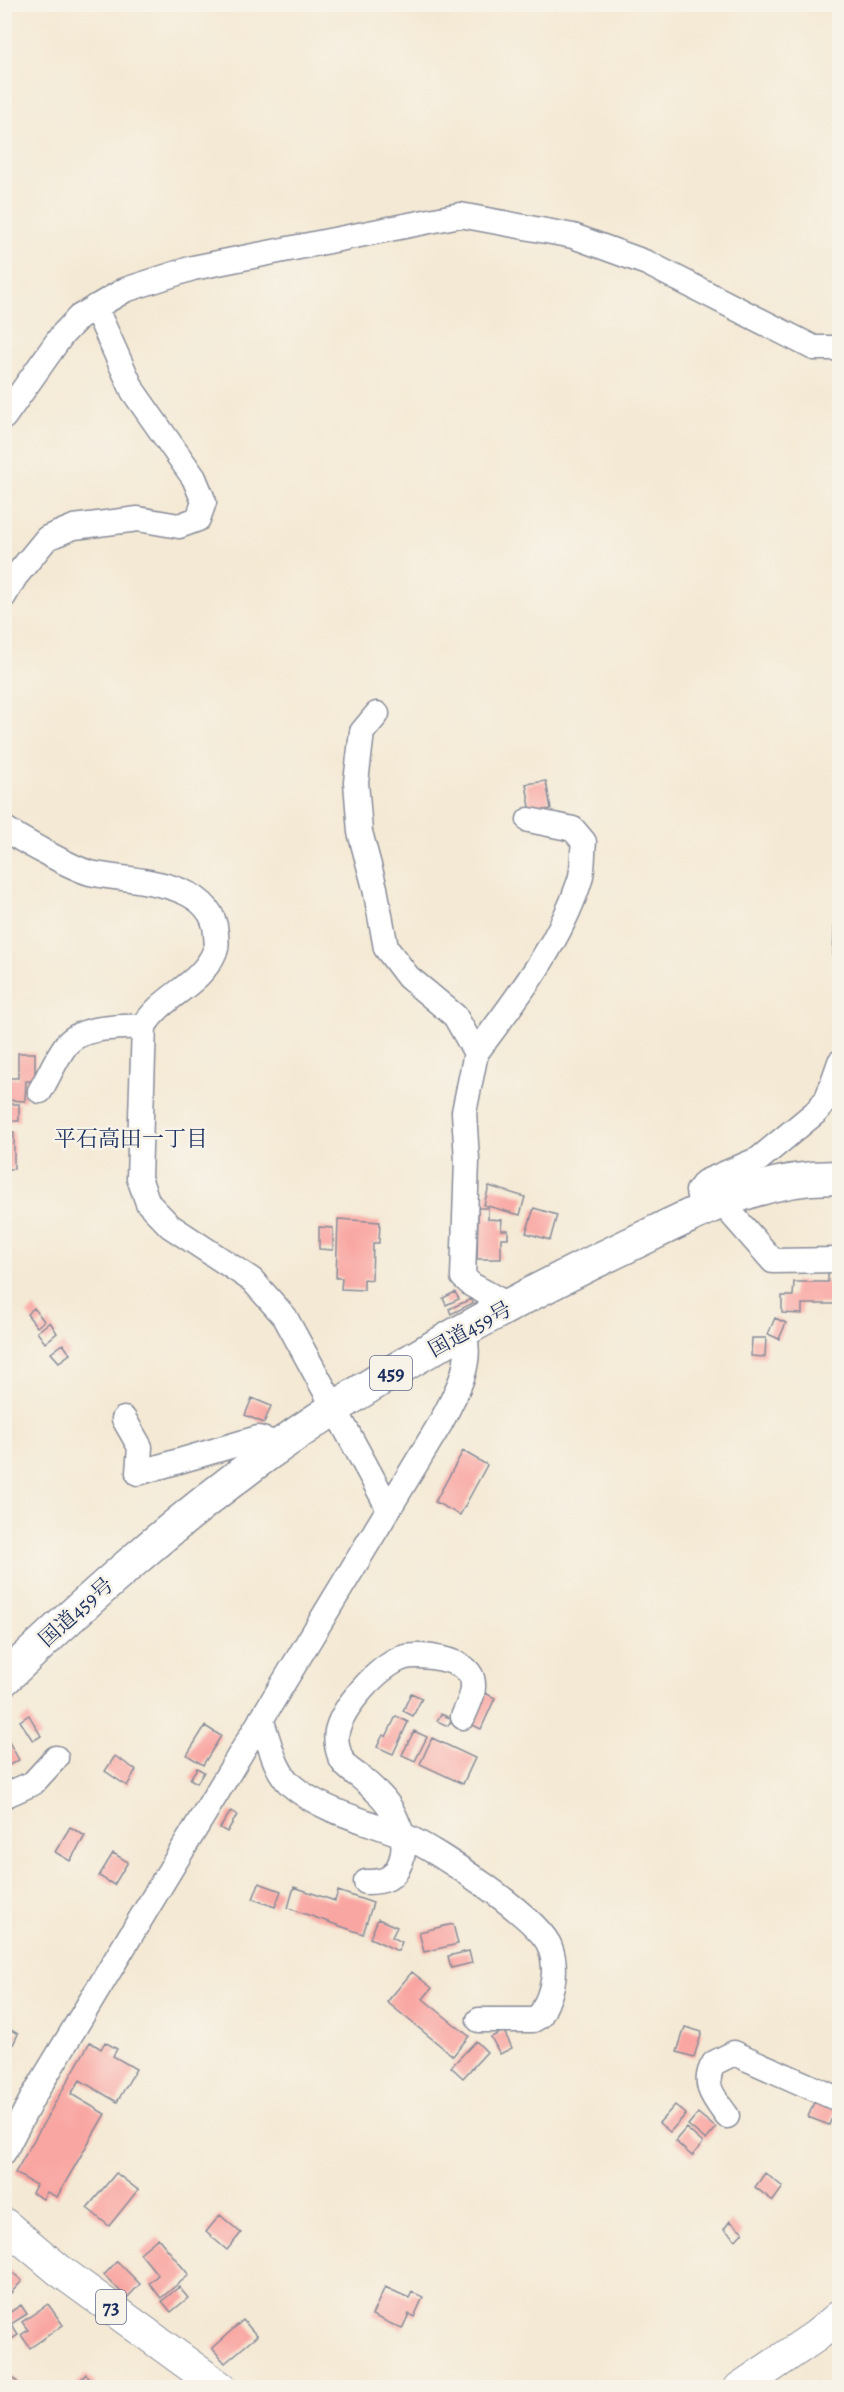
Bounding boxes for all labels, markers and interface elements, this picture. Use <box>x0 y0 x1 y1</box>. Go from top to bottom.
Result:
district label: 平石高田一丁目 <box>54 1124 208 1154</box>
street label: 国道459号 <box>423 1295 517 1363</box>
road number: 459 <box>370 1356 412 1390</box>
street label: 国道459号 <box>33 1571 119 1653</box>
road number: 73 <box>96 2290 126 2324</box>

